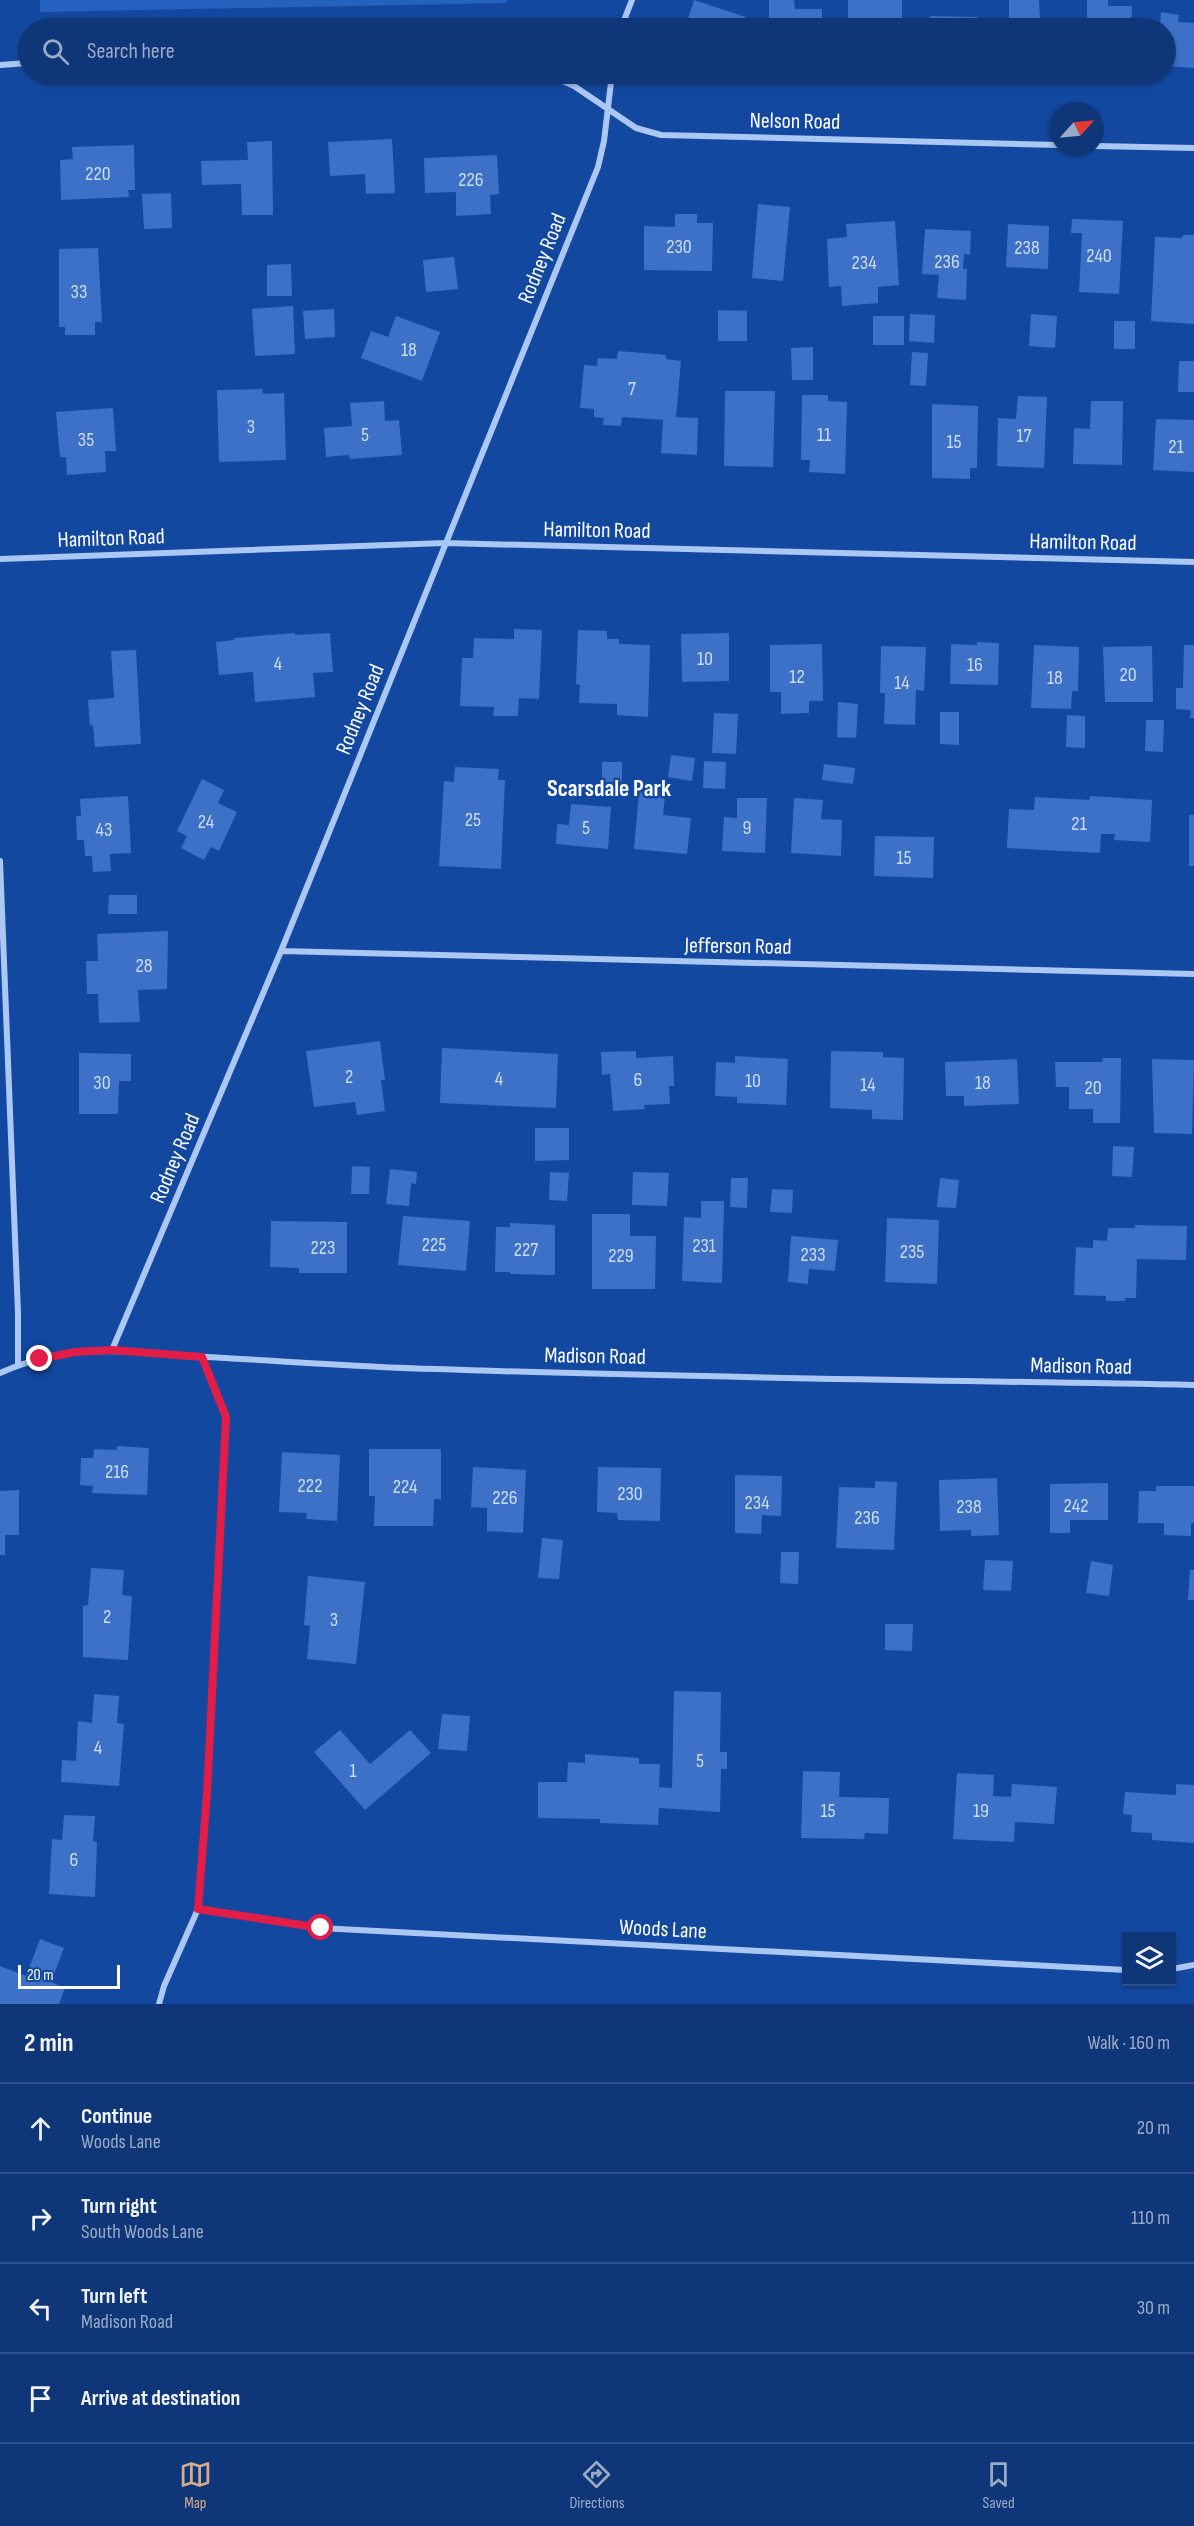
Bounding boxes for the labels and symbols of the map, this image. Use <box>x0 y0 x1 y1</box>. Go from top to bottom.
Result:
north arrow <box>1050 102 1104 156</box>
street label: Nelson Road <box>749 107 841 136</box>
house number: 220 <box>85 162 111 186</box>
house number: 226 <box>458 168 484 192</box>
street label: Rodney Road <box>512 209 573 308</box>
house number: 230 <box>666 235 692 259</box>
house number: 238 <box>1014 236 1040 260</box>
house number: 240 <box>1086 244 1112 268</box>
house number: 236 <box>934 250 960 274</box>
house number: 234 <box>851 251 877 275</box>
house number: 33 <box>71 280 87 304</box>
house number: 18 <box>401 338 417 362</box>
house number: 7 <box>628 377 636 401</box>
house number: 3 <box>247 415 255 439</box>
house number: 5 <box>361 423 369 447</box>
house number: 11 <box>817 423 831 447</box>
house number: 17 <box>1017 424 1031 448</box>
house number: 35 <box>78 428 94 452</box>
house number: 15 <box>946 430 962 454</box>
house number: 21 <box>1168 435 1184 459</box>
street label: Hamilton Road <box>543 516 651 545</box>
street label: Hamilton Road <box>57 523 165 554</box>
street label: Hamilton Road <box>1029 528 1137 557</box>
house number: 10 <box>697 647 713 671</box>
house number: 4 <box>274 652 282 676</box>
house number: 16 <box>967 653 983 677</box>
street label: Rodney Road <box>330 660 391 759</box>
house number: 20 <box>1119 663 1137 687</box>
house number: 12 <box>789 665 805 689</box>
house number: 18 <box>1047 666 1063 690</box>
house number: 14 <box>894 671 910 695</box>
district label: Scarsdale Park <box>547 774 671 803</box>
house number: 25 <box>465 808 481 832</box>
house number: 24 <box>198 810 214 834</box>
house number: 21 <box>1071 812 1087 836</box>
house number: 5 <box>582 816 590 840</box>
house number: 9 <box>743 816 751 840</box>
house number: 43 <box>96 818 112 842</box>
house number: 15 <box>896 846 912 870</box>
street label: Jefferson Road <box>683 932 792 961</box>
house number: 28 <box>136 954 153 978</box>
house number: 2 <box>345 1065 353 1089</box>
house number: 4 <box>495 1067 503 1091</box>
house number: 6 <box>634 1068 642 1092</box>
house number: 10 <box>745 1069 761 1093</box>
house number: 30 <box>93 1071 111 1095</box>
house number: 18 <box>975 1071 991 1095</box>
house number: 14 <box>860 1073 876 1097</box>
house number: 20 <box>1084 1076 1102 1100</box>
street label: Rodney Road <box>144 1110 206 1208</box>
house number: 225 <box>422 1233 446 1257</box>
house number: 231 <box>692 1234 716 1258</box>
house number: 223 <box>311 1236 335 1260</box>
house number: 227 <box>514 1238 538 1262</box>
house number: 235 <box>900 1240 924 1264</box>
house number: 233 <box>800 1243 826 1267</box>
house number: 229 <box>608 1244 634 1268</box>
street label: Madison Road <box>544 1342 646 1371</box>
route end <box>26 1345 52 1371</box>
street label: Madison Road <box>1030 1352 1132 1381</box>
house number: 216 <box>105 1460 129 1484</box>
house number: 222 <box>298 1474 322 1498</box>
house number: 224 <box>393 1475 417 1499</box>
house number: 230 <box>617 1482 643 1506</box>
house number: 226 <box>492 1486 518 1510</box>
house number: 234 <box>744 1491 770 1515</box>
house number: 242 <box>1064 1494 1088 1518</box>
house number: 238 <box>956 1495 982 1519</box>
house number: 236 <box>854 1506 880 1530</box>
house number: 2 <box>103 1605 111 1629</box>
house number: 3 <box>330 1608 338 1632</box>
house number: 4 <box>94 1736 102 1760</box>
house number: 5 <box>696 1749 704 1773</box>
house number: 1 <box>350 1759 357 1783</box>
house number: 15 <box>820 1799 836 1823</box>
house number: 19 <box>973 1799 989 1823</box>
house number: 6 <box>70 1848 78 1872</box>
route start <box>307 1914 333 1940</box>
street label: Woods Lane <box>618 1914 707 1945</box>
scale bar <box>18 1962 120 1990</box>

